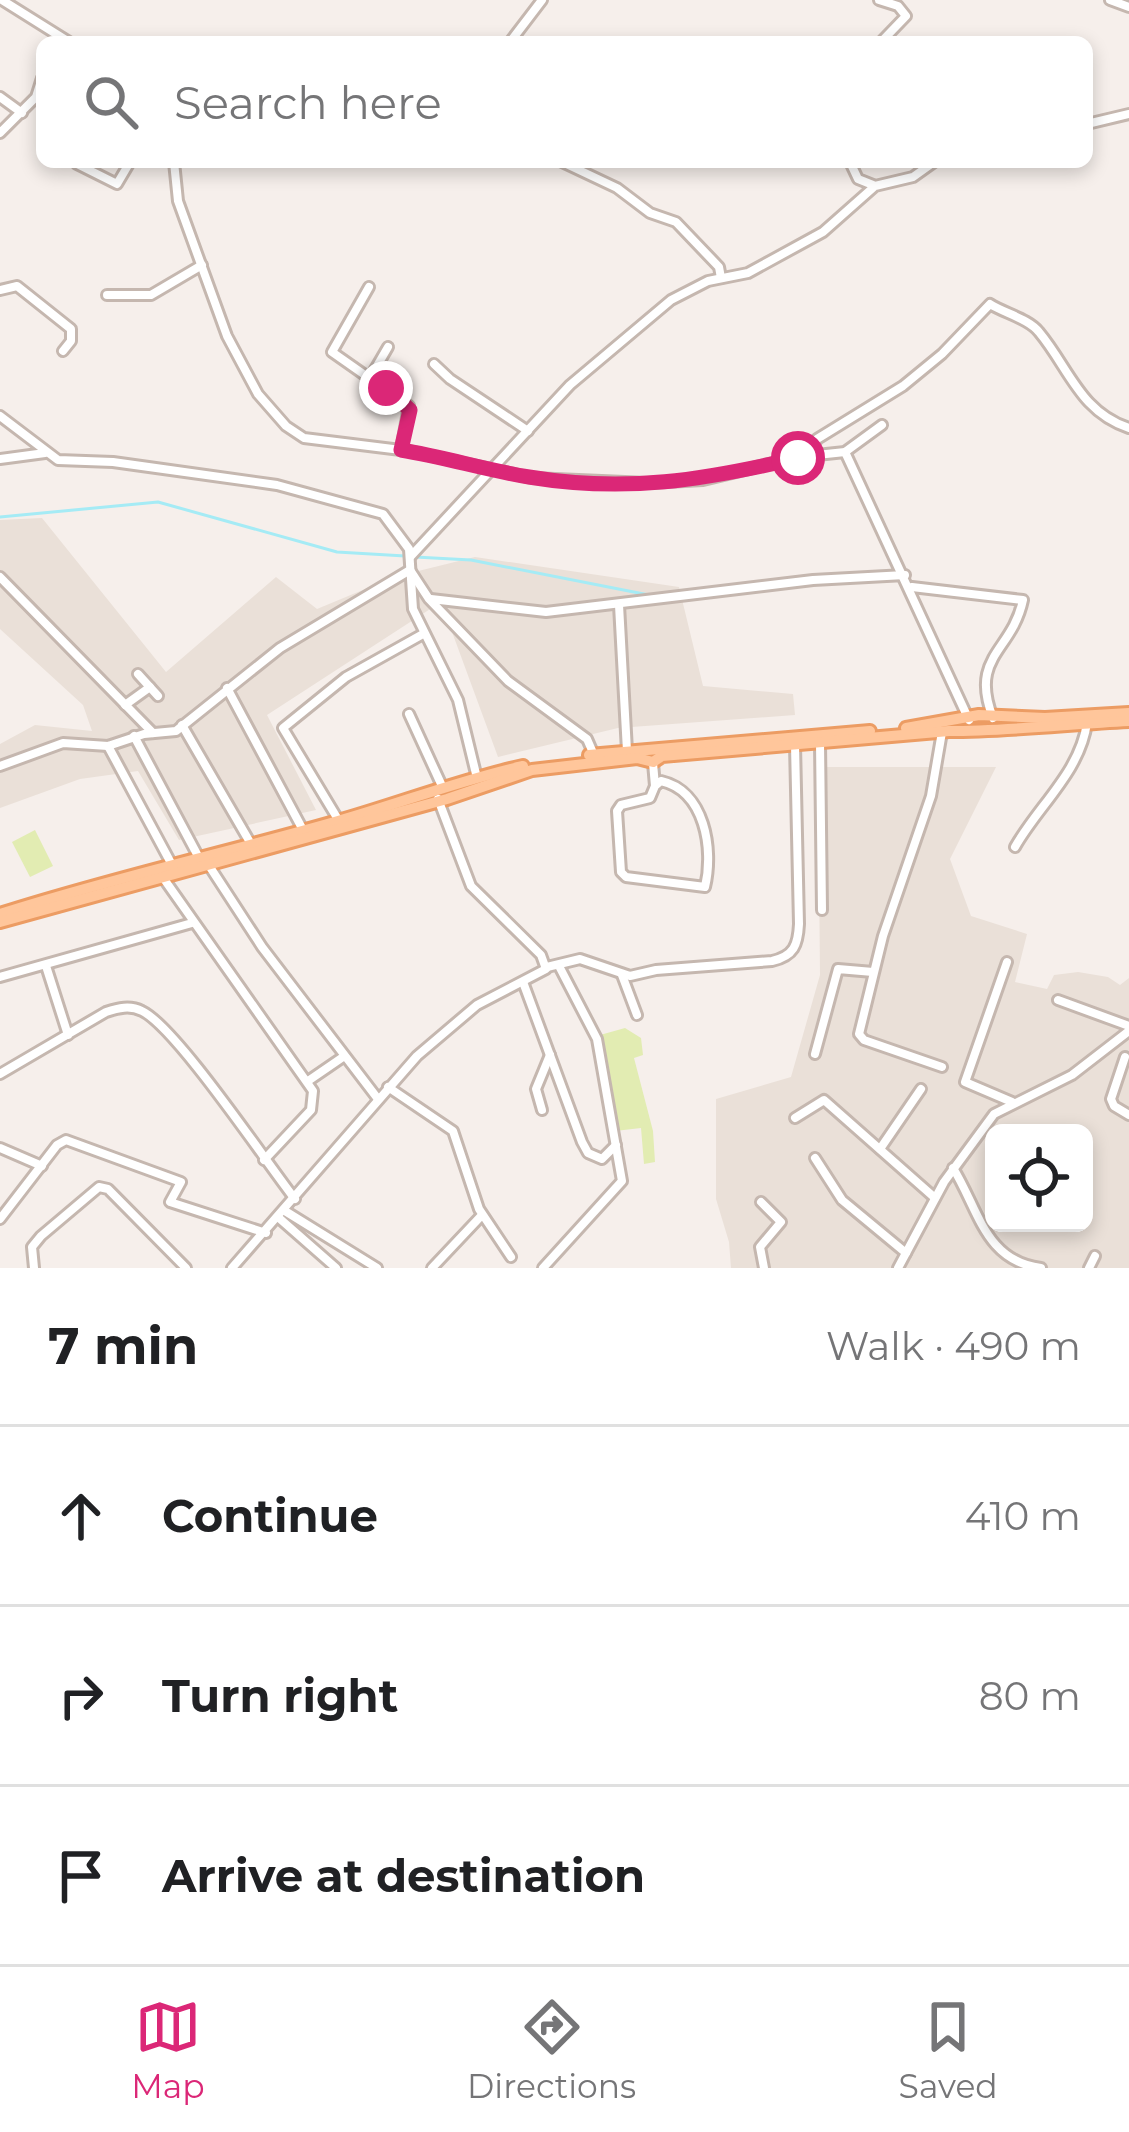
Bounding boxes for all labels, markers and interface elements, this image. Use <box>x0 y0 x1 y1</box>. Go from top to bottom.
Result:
search box <box>36 36 1093 168</box>
icon: search <box>78 69 144 135</box>
text: Search here <box>174 75 442 130</box>
route end <box>359 361 413 415</box>
route start <box>771 431 825 485</box>
map controls <box>985 1124 1093 1232</box>
button: locate <box>985 1124 1093 1232</box>
text: 7 min <box>48 1315 198 1377</box>
text: Walk · 490 m <box>826 1322 1081 1370</box>
icon: ahead <box>48 1483 114 1549</box>
text: Continue <box>162 1488 378 1543</box>
text: 410 m <box>965 1492 1081 1540</box>
icon: right <box>48 1663 114 1729</box>
text: Turn right <box>162 1668 398 1723</box>
text: 80 m <box>979 1672 1081 1720</box>
icon: arrive <box>48 1843 114 1909</box>
text: Arrive at destination <box>162 1848 645 1903</box>
tab: Map <box>131 1994 205 2106</box>
tab: Directions <box>467 1994 636 2106</box>
tab: Saved <box>899 1994 998 2106</box>

